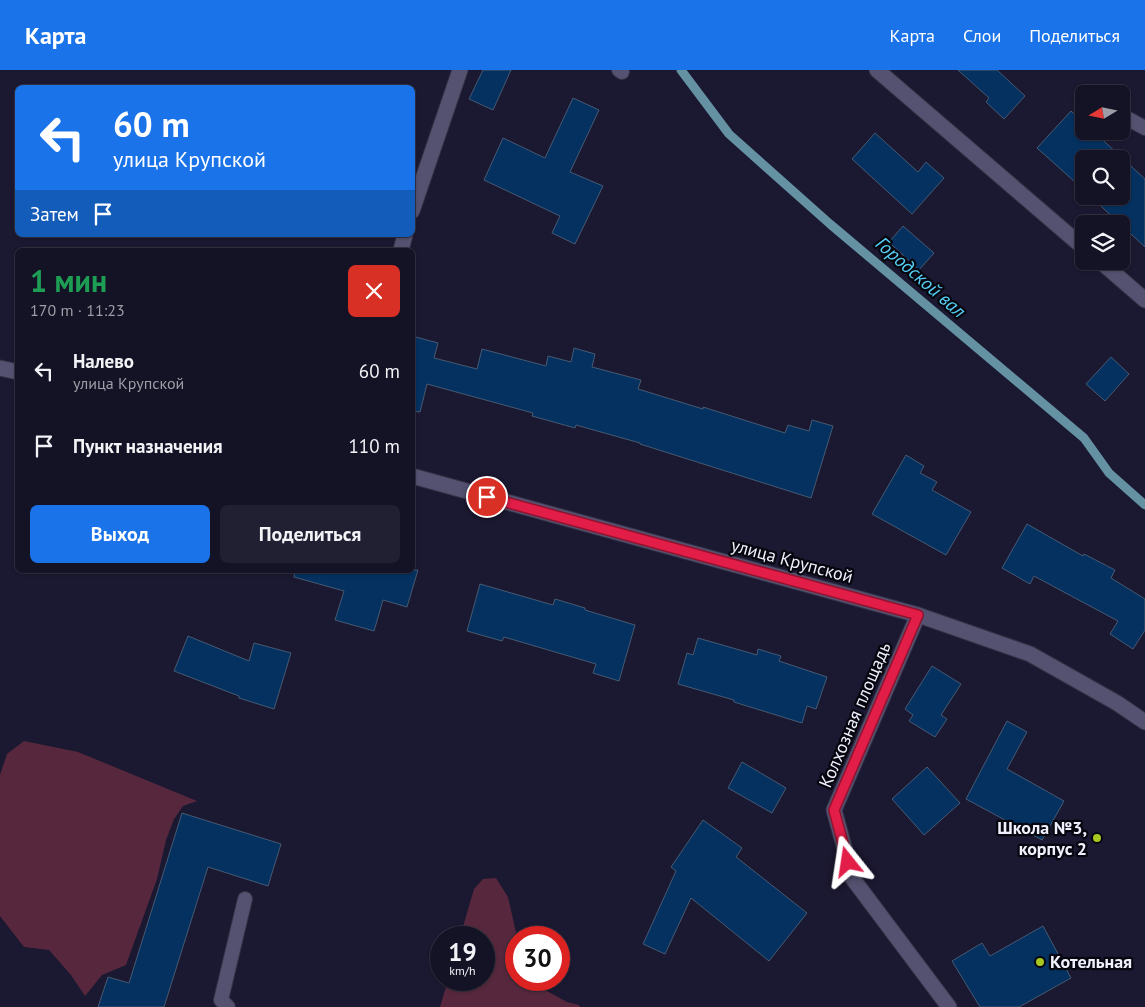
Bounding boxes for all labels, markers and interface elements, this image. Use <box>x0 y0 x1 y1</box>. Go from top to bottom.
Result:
text: Карта <box>25 20 87 51</box>
text: Карта <box>890 24 935 47</box>
text: Слои <box>963 24 1001 47</box>
text: Поделиться <box>1029 24 1120 47</box>
north arrow <box>1075 85 1130 140</box>
map controls <box>1075 85 1130 270</box>
text: 60 m <box>113 101 190 147</box>
icon: left <box>30 105 95 170</box>
text: улица Крупской <box>113 145 266 173</box>
button: search <box>1075 150 1130 205</box>
icon: arrive <box>89 200 117 228</box>
text: Затем <box>30 202 79 226</box>
button: layers <box>1075 215 1130 270</box>
water label: Городской вал <box>871 231 972 323</box>
text: 1 мин <box>30 261 107 300</box>
button: close <box>348 265 400 317</box>
text: 170 m · 11:23 <box>30 300 125 320</box>
text: Налево <box>73 349 134 373</box>
icon: left <box>30 357 58 385</box>
text: 60 m <box>359 359 400 383</box>
text: улица Крупской <box>73 373 184 393</box>
icon: arrive <box>30 432 58 460</box>
text: Пункт назначения <box>73 434 223 458</box>
text: 110 m <box>348 434 400 458</box>
pin <box>466 476 508 518</box>
icon: arrive <box>473 483 501 511</box>
button: Выход <box>30 505 210 563</box>
button: Поделиться <box>220 505 400 563</box>
street label: улица Крупской <box>729 533 856 588</box>
street label: Колхозная площадь <box>814 639 896 791</box>
place label: Школа №3, корпус 2 <box>997 816 1087 860</box>
marker: Школа №3, корпус 2 <box>1091 832 1103 844</box>
position arrow <box>821 835 873 887</box>
speed limit sign: 30 <box>505 926 570 991</box>
text: 19 <box>448 936 477 968</box>
place label: Котельная <box>1050 950 1132 973</box>
marker: Котельная <box>1034 956 1046 968</box>
text: km/h <box>449 963 476 978</box>

